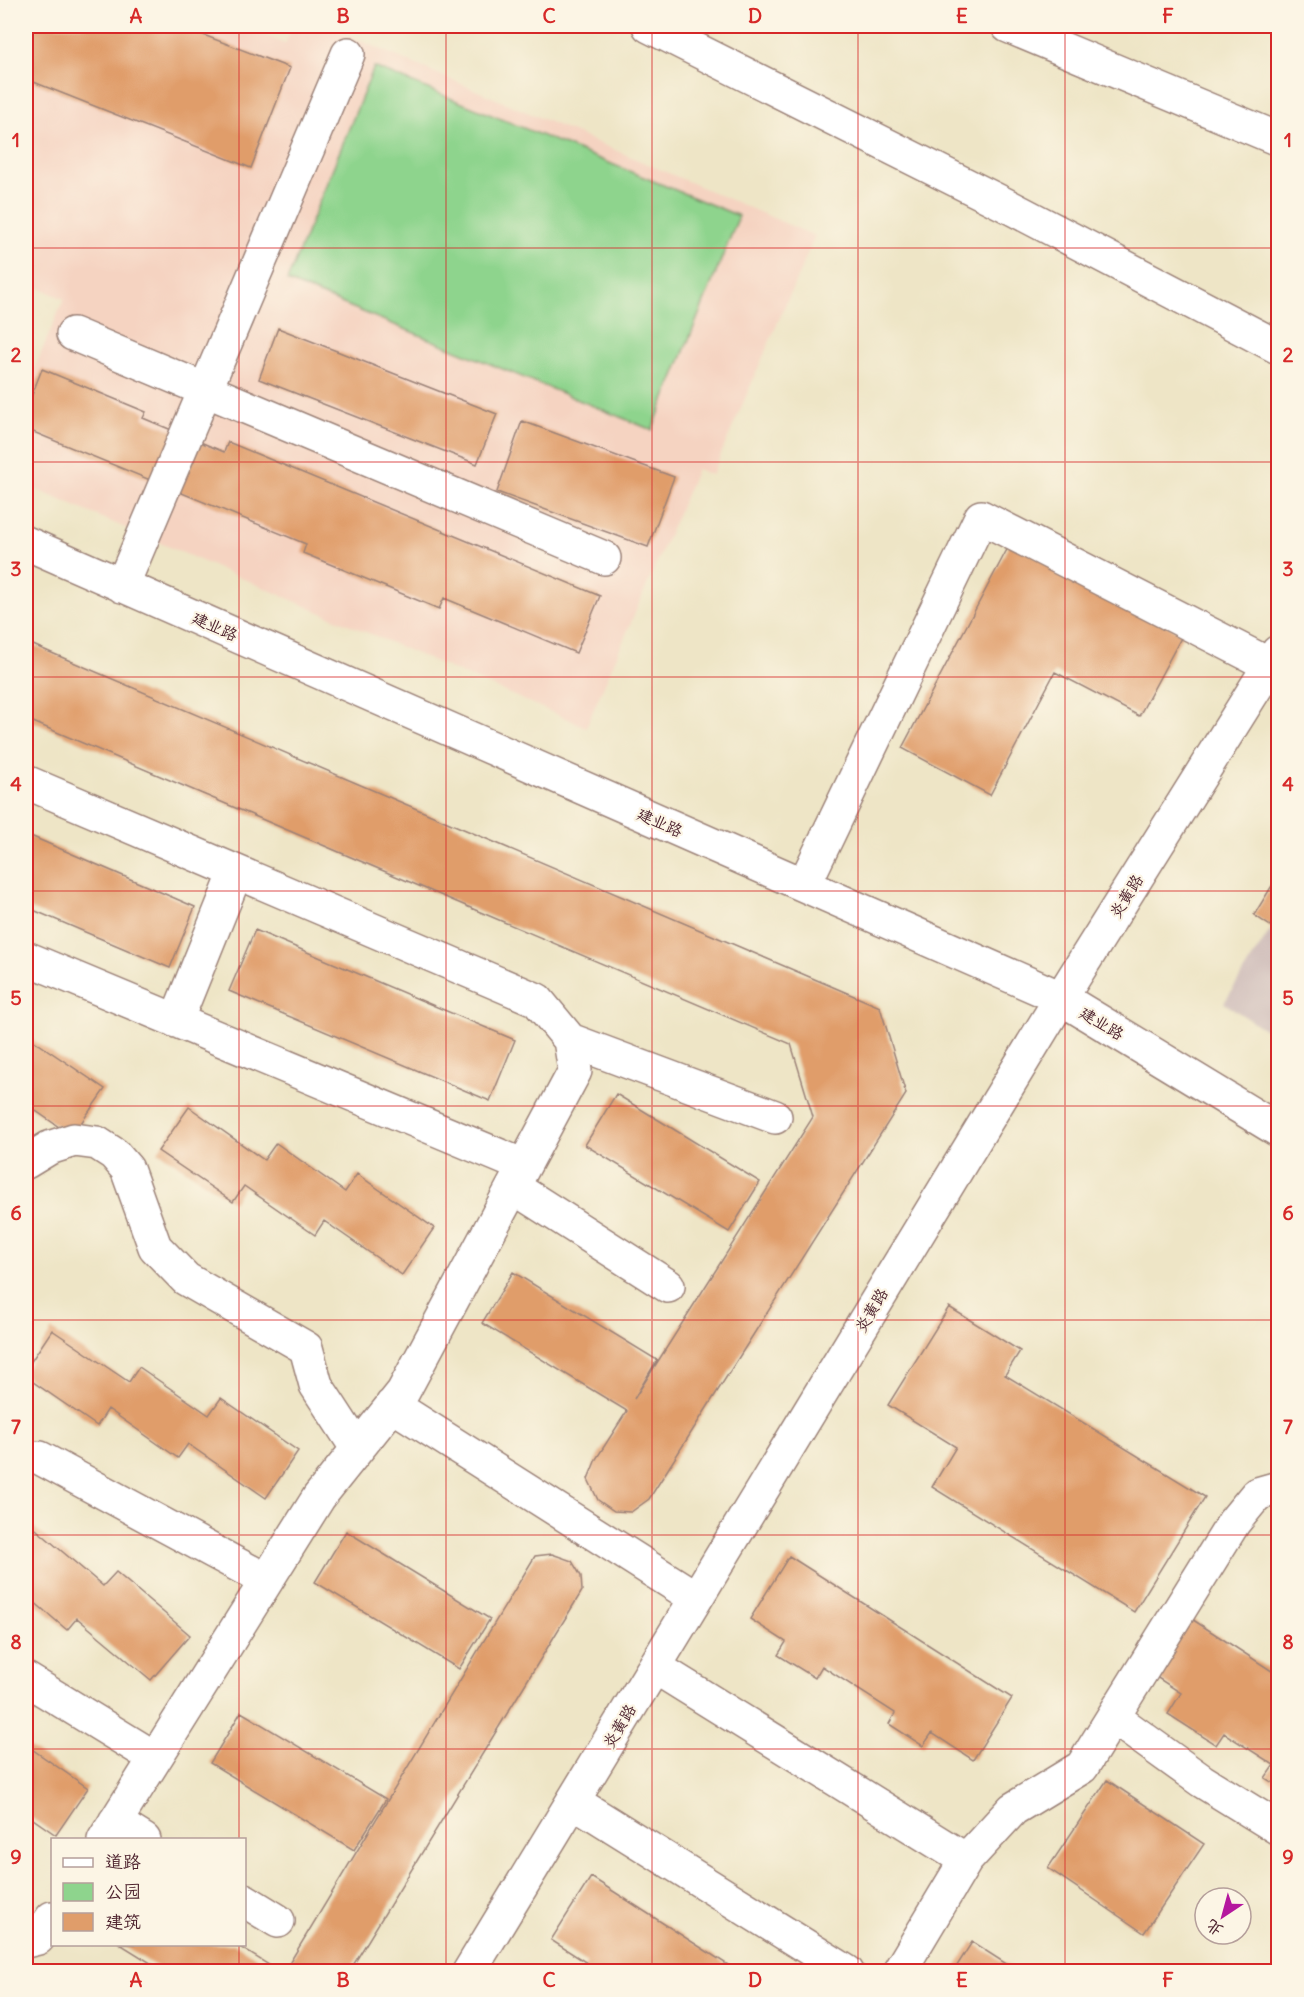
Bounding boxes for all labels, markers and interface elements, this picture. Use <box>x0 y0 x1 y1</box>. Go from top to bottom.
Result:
text: A <box>130 3 143 28</box>
text: B <box>336 3 350 28</box>
text: C <box>542 3 556 28</box>
text: D <box>748 3 762 28</box>
text: E <box>956 3 968 28</box>
text: F <box>1162 3 1174 28</box>
text: 1 <box>12 127 20 152</box>
text: 1 <box>1284 127 1292 152</box>
text: 2 <box>11 342 22 367</box>
text: 2 <box>1283 342 1294 367</box>
text: 3 <box>10 556 22 581</box>
text: 3 <box>1282 556 1294 581</box>
street label: 建业路 <box>189 607 241 645</box>
text: 4 <box>10 771 22 796</box>
text: 4 <box>1282 771 1294 796</box>
street label: 建业路 <box>634 803 686 841</box>
street label: 炎黄路 <box>1105 870 1147 922</box>
text: 5 <box>10 985 22 1010</box>
text: 5 <box>1282 985 1294 1010</box>
street label: 建业路 <box>1076 1002 1128 1044</box>
text: 6 <box>10 1200 22 1225</box>
text: 6 <box>1282 1200 1294 1225</box>
street label: 炎黄路 <box>850 1284 892 1336</box>
text: 7 <box>11 1414 21 1439</box>
text: 7 <box>1283 1414 1293 1439</box>
text: 8 <box>10 1629 22 1654</box>
text: 8 <box>1282 1629 1294 1654</box>
street label: 炎黄路 <box>598 1700 640 1752</box>
legend <box>51 1838 246 1946</box>
text: 9 <box>10 1844 22 1869</box>
text: 9 <box>1282 1844 1294 1869</box>
text: 道路 <box>105 1850 141 1873</box>
text: 公园 <box>105 1880 141 1903</box>
north arrow <box>1193 1886 1253 1946</box>
text: 建筑 <box>105 1910 141 1933</box>
text: 北 <box>1202 1915 1227 1941</box>
text: A <box>130 1967 143 1992</box>
text: B <box>336 1967 350 1992</box>
text: C <box>542 1967 556 1992</box>
text: D <box>748 1967 762 1992</box>
text: E <box>956 1967 968 1992</box>
text: F <box>1162 1967 1174 1992</box>

